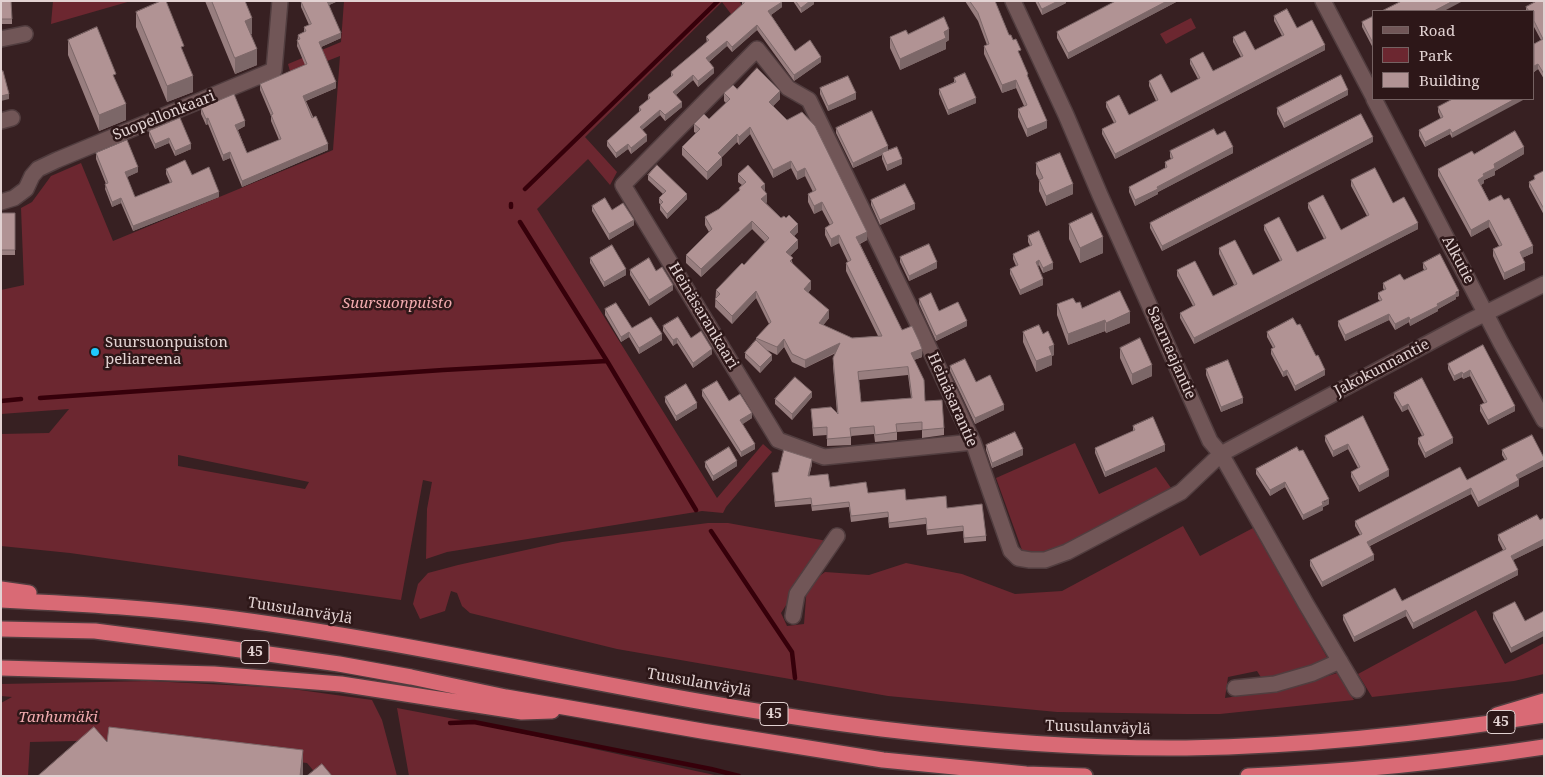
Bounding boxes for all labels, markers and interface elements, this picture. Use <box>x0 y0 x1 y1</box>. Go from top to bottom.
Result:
legend <box>1372 10 1535 100</box>
text: Road <box>1419 20 1455 40</box>
text: Park <box>1419 45 1452 65</box>
text: Building <box>1419 70 1480 90</box>
street label: Suopellonkaari <box>110 87 218 145</box>
street label: Alkutie <box>1438 233 1478 287</box>
street label: Heinäsarankaari <box>664 260 742 372</box>
park label: Suursuonpuisto <box>342 295 452 313</box>
street label: Saarnaajantie <box>1143 304 1199 402</box>
place label: Suursuonpuiston peliareena <box>105 334 228 369</box>
street label: Jakokunnantie <box>1332 335 1432 401</box>
marker: Suursuonpuiston peliareena <box>89 346 101 358</box>
street label: Heinäsarantie <box>923 350 981 450</box>
street label: Tuusulanväylä <box>246 594 354 628</box>
road number: 45 <box>241 640 269 664</box>
street label: Tuusulanväylä <box>645 665 753 701</box>
road number: 45 <box>760 702 788 726</box>
park label: Tanhumäki <box>18 709 98 727</box>
road number: 45 <box>1487 710 1515 734</box>
street label: Tuusulanväylä <box>1045 717 1151 739</box>

